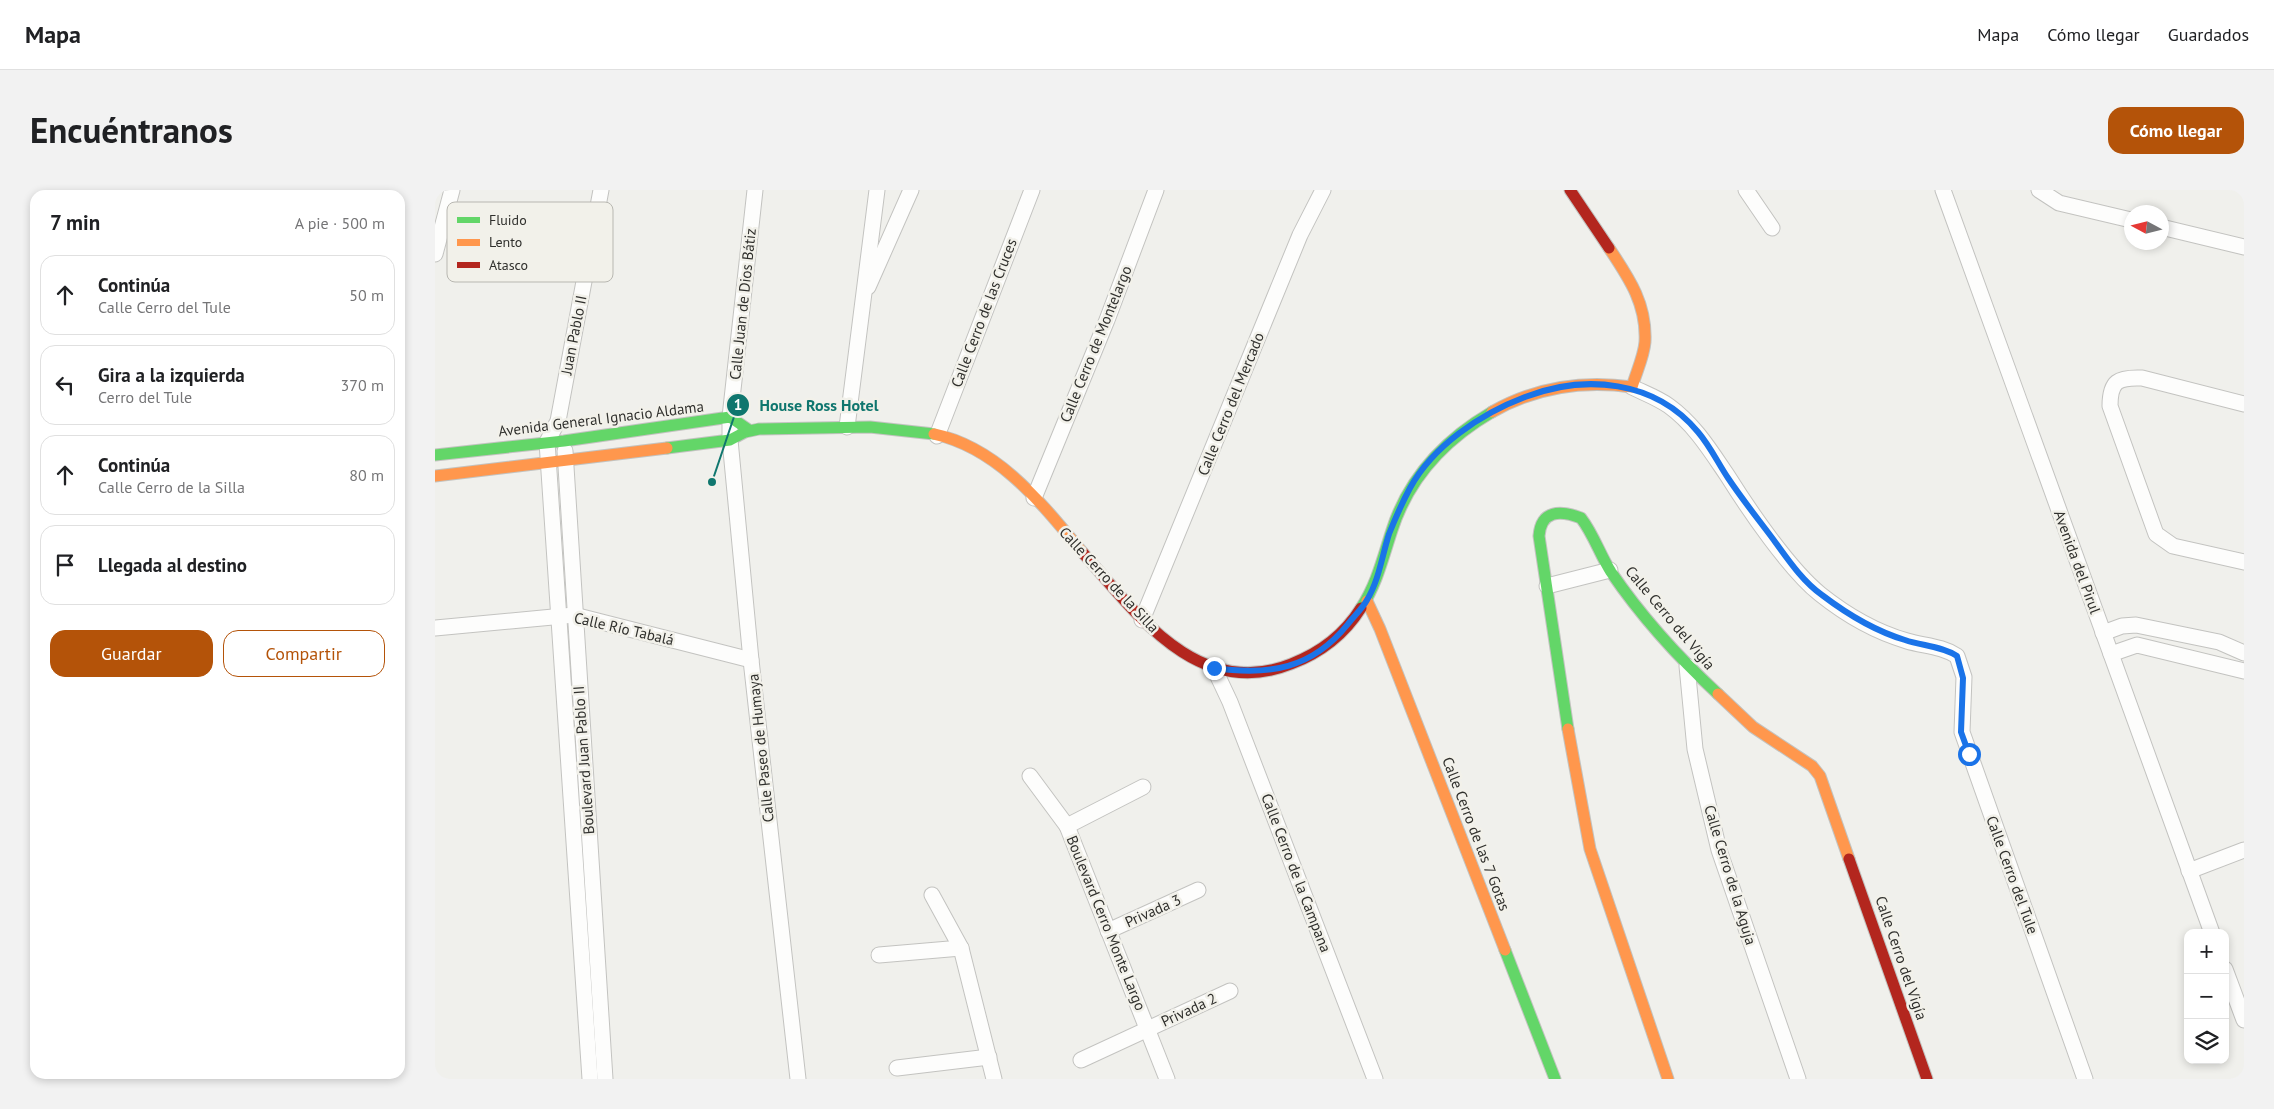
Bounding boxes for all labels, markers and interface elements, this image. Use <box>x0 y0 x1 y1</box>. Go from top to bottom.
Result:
text: Mapa <box>25 19 81 50</box>
text: Mapa <box>1977 23 2019 46</box>
text: Cómo llegar <box>2047 23 2140 46</box>
text: Guardados <box>2168 23 2249 46</box>
text: Encuéntranos <box>30 107 233 153</box>
button: Cómo llegar <box>2108 107 2244 154</box>
legend <box>447 202 613 282</box>
north arrow <box>2124 205 2169 250</box>
text: 7 min <box>50 209 100 236</box>
text: Fluido <box>489 211 527 229</box>
text: A pie · 500 m <box>295 213 385 233</box>
street label: Calle Juan de Dios Bátiz <box>725 227 760 381</box>
text: Lento <box>489 233 522 251</box>
street label: Calle Cerro de las Cruces <box>946 236 1021 390</box>
text: Atasco <box>489 256 528 274</box>
street label: Calle Cerro de Montelargo <box>1055 263 1136 425</box>
text: Continúa <box>98 273 170 297</box>
icon: ahead <box>51 281 79 309</box>
text: 50 m <box>349 285 384 305</box>
street label: Juan Pablo II <box>556 294 591 377</box>
text: Calle Cerro del Tule <box>98 297 231 317</box>
street label: Calle Cerro del Mercado <box>1193 329 1268 478</box>
text: Gira a la izquierda <box>98 363 245 387</box>
icon: left <box>51 371 79 399</box>
text: 370 m <box>341 375 384 395</box>
text: Cerro del Tule <box>98 387 192 407</box>
callout: House Ross Hotel <box>725 390 889 421</box>
text: 1 <box>734 395 742 414</box>
text: House Ross Hotel <box>760 395 879 415</box>
street label: Avenida General Ignacio Aldama <box>497 396 705 441</box>
text: Continúa <box>98 453 170 477</box>
icon: ahead <box>51 461 79 489</box>
text: 80 m <box>349 465 384 485</box>
text: Calle Cerro de la Silla <box>98 477 245 497</box>
street label: Avenida del Pirul <box>2050 507 2105 617</box>
street label: Calle Cerro de la Silla <box>1055 523 1163 637</box>
icon: arrive <box>51 551 79 579</box>
text: Llegada al destino <box>98 553 247 577</box>
street label: Calle Cerro del Vigía <box>1621 562 1719 673</box>
street label: Calle Río Tabalá <box>572 608 676 649</box>
button: Guardar <box>50 630 213 677</box>
button: Compartir <box>223 630 385 677</box>
route end <box>1203 657 1226 680</box>
street label: Calle Paseo de Humaya <box>743 673 778 823</box>
street label: Boulevard Juan Pablo II <box>569 685 598 835</box>
route start <box>1958 743 1981 766</box>
street label: Calle Cerro de las 7 Gotas <box>1438 754 1515 913</box>
street label: Calle Cerro de la Campana <box>1257 791 1336 955</box>
street label: Calle Cerro de la Aguja <box>1700 803 1761 947</box>
street label: Calle Cerro del Tule <box>1982 813 2043 937</box>
street label: Boulevard Cerro Monte Largo <box>1063 833 1150 1013</box>
street label: Privada 3 <box>1122 890 1184 931</box>
street label: Calle Cerro del Vigía <box>1871 893 1932 1022</box>
map controls <box>2184 929 2229 1064</box>
button: + <box>2184 929 2229 974</box>
button: − <box>2184 974 2229 1019</box>
street label: Privada 2 <box>1158 988 1220 1031</box>
button: layers <box>2184 1019 2229 1064</box>

